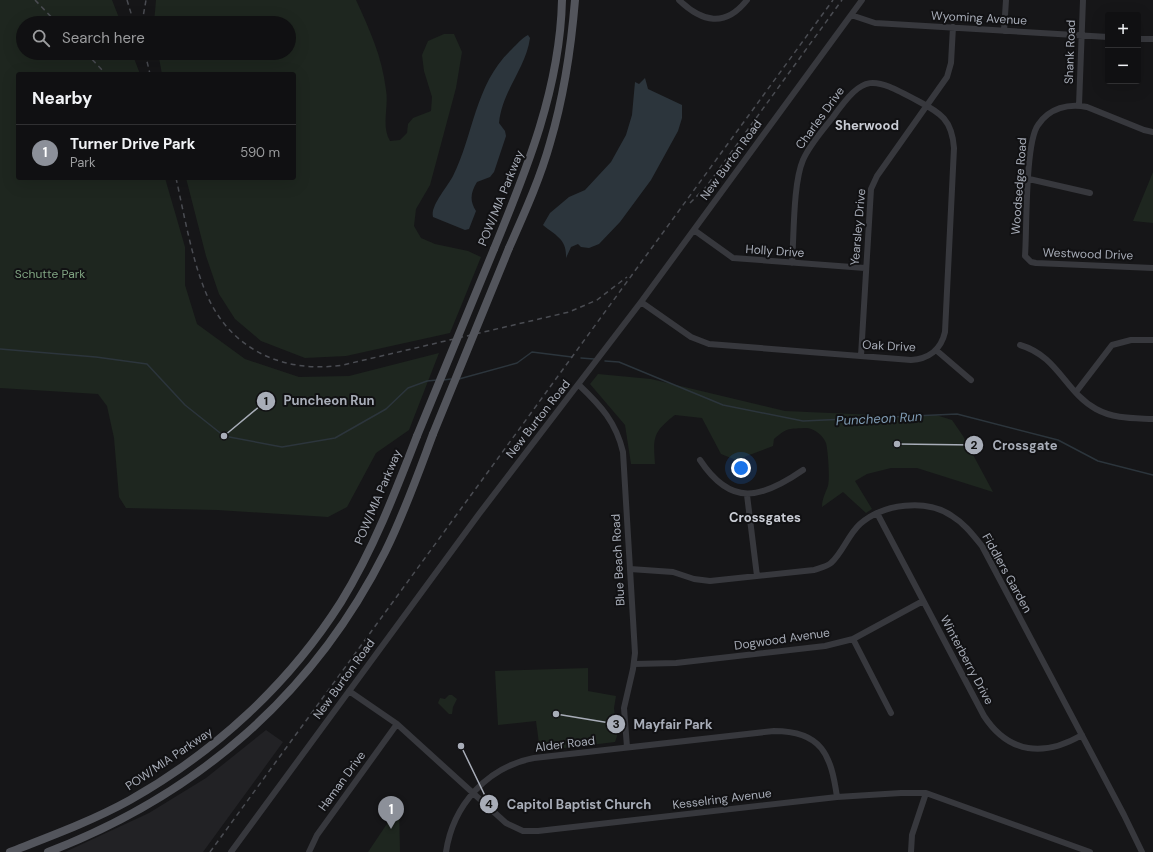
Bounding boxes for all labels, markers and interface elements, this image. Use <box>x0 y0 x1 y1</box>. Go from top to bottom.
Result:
street label: Wyoming Avenue <box>931 7 1028 29</box>
map controls <box>1105 12 1141 84</box>
button: + <box>1105 12 1141 48</box>
search box <box>16 16 296 60</box>
street label: Shank Road <box>1061 20 1079 84</box>
icon: search <box>30 27 52 49</box>
text: Search here <box>62 28 145 48</box>
button: − <box>1105 48 1141 84</box>
street label: Charles Drive <box>792 83 848 152</box>
text: Nearby <box>32 87 92 109</box>
street label: New Burton Road <box>696 117 766 203</box>
district label: Sherwood <box>835 117 899 134</box>
text: Turner Drive Park <box>70 134 195 154</box>
street label: Woodsedge Road <box>1008 137 1030 235</box>
text: 1 <box>43 144 47 161</box>
text: 590 m <box>240 144 280 161</box>
street label: POW/MIA Parkway <box>474 147 528 248</box>
text: Park <box>70 154 96 171</box>
street label: Yearsley Drive <box>847 188 869 266</box>
street label: Holly Drive <box>745 241 805 261</box>
street label: Westwood Drive <box>1042 244 1134 264</box>
park label: Schutte Park <box>15 266 85 282</box>
street label: Oak Drive <box>862 337 916 355</box>
street label: New Burton Road <box>502 376 574 462</box>
callout: Puncheon Run <box>256 388 383 413</box>
text: Puncheon Run <box>283 392 375 409</box>
text: 1 <box>264 393 268 409</box>
water label: Puncheon Run <box>835 408 923 429</box>
callout: Crossgate <box>964 433 1065 458</box>
text: 2 <box>971 437 978 453</box>
text: Crossgate <box>992 437 1058 454</box>
street label: POW/MIA Parkway <box>351 447 405 547</box>
your location <box>731 458 751 478</box>
district label: Crossgates <box>729 509 801 526</box>
street label: Blue Beach Road <box>608 514 628 606</box>
street label: Fiddlers Garden <box>979 530 1036 616</box>
street label: Winterberry Drive <box>937 613 997 707</box>
street label: Dogwood Avenue <box>733 624 831 654</box>
street label: New Burton Road <box>309 636 379 722</box>
callout: Mayfair Park <box>606 712 721 737</box>
text: 3 <box>612 716 620 732</box>
text: Mayfair Park <box>634 716 713 733</box>
street label: POW/MIA Parkway <box>122 724 216 794</box>
street label: Alder Road <box>534 732 596 756</box>
street label: Haman Drive <box>315 748 369 814</box>
street label: Kesselring Avenue <box>671 785 773 813</box>
callout: Capitol Baptist Church <box>479 792 660 817</box>
pin: 1 <box>378 796 404 829</box>
text: 4 <box>485 796 493 812</box>
text: Capitol Baptist Church <box>507 796 651 813</box>

